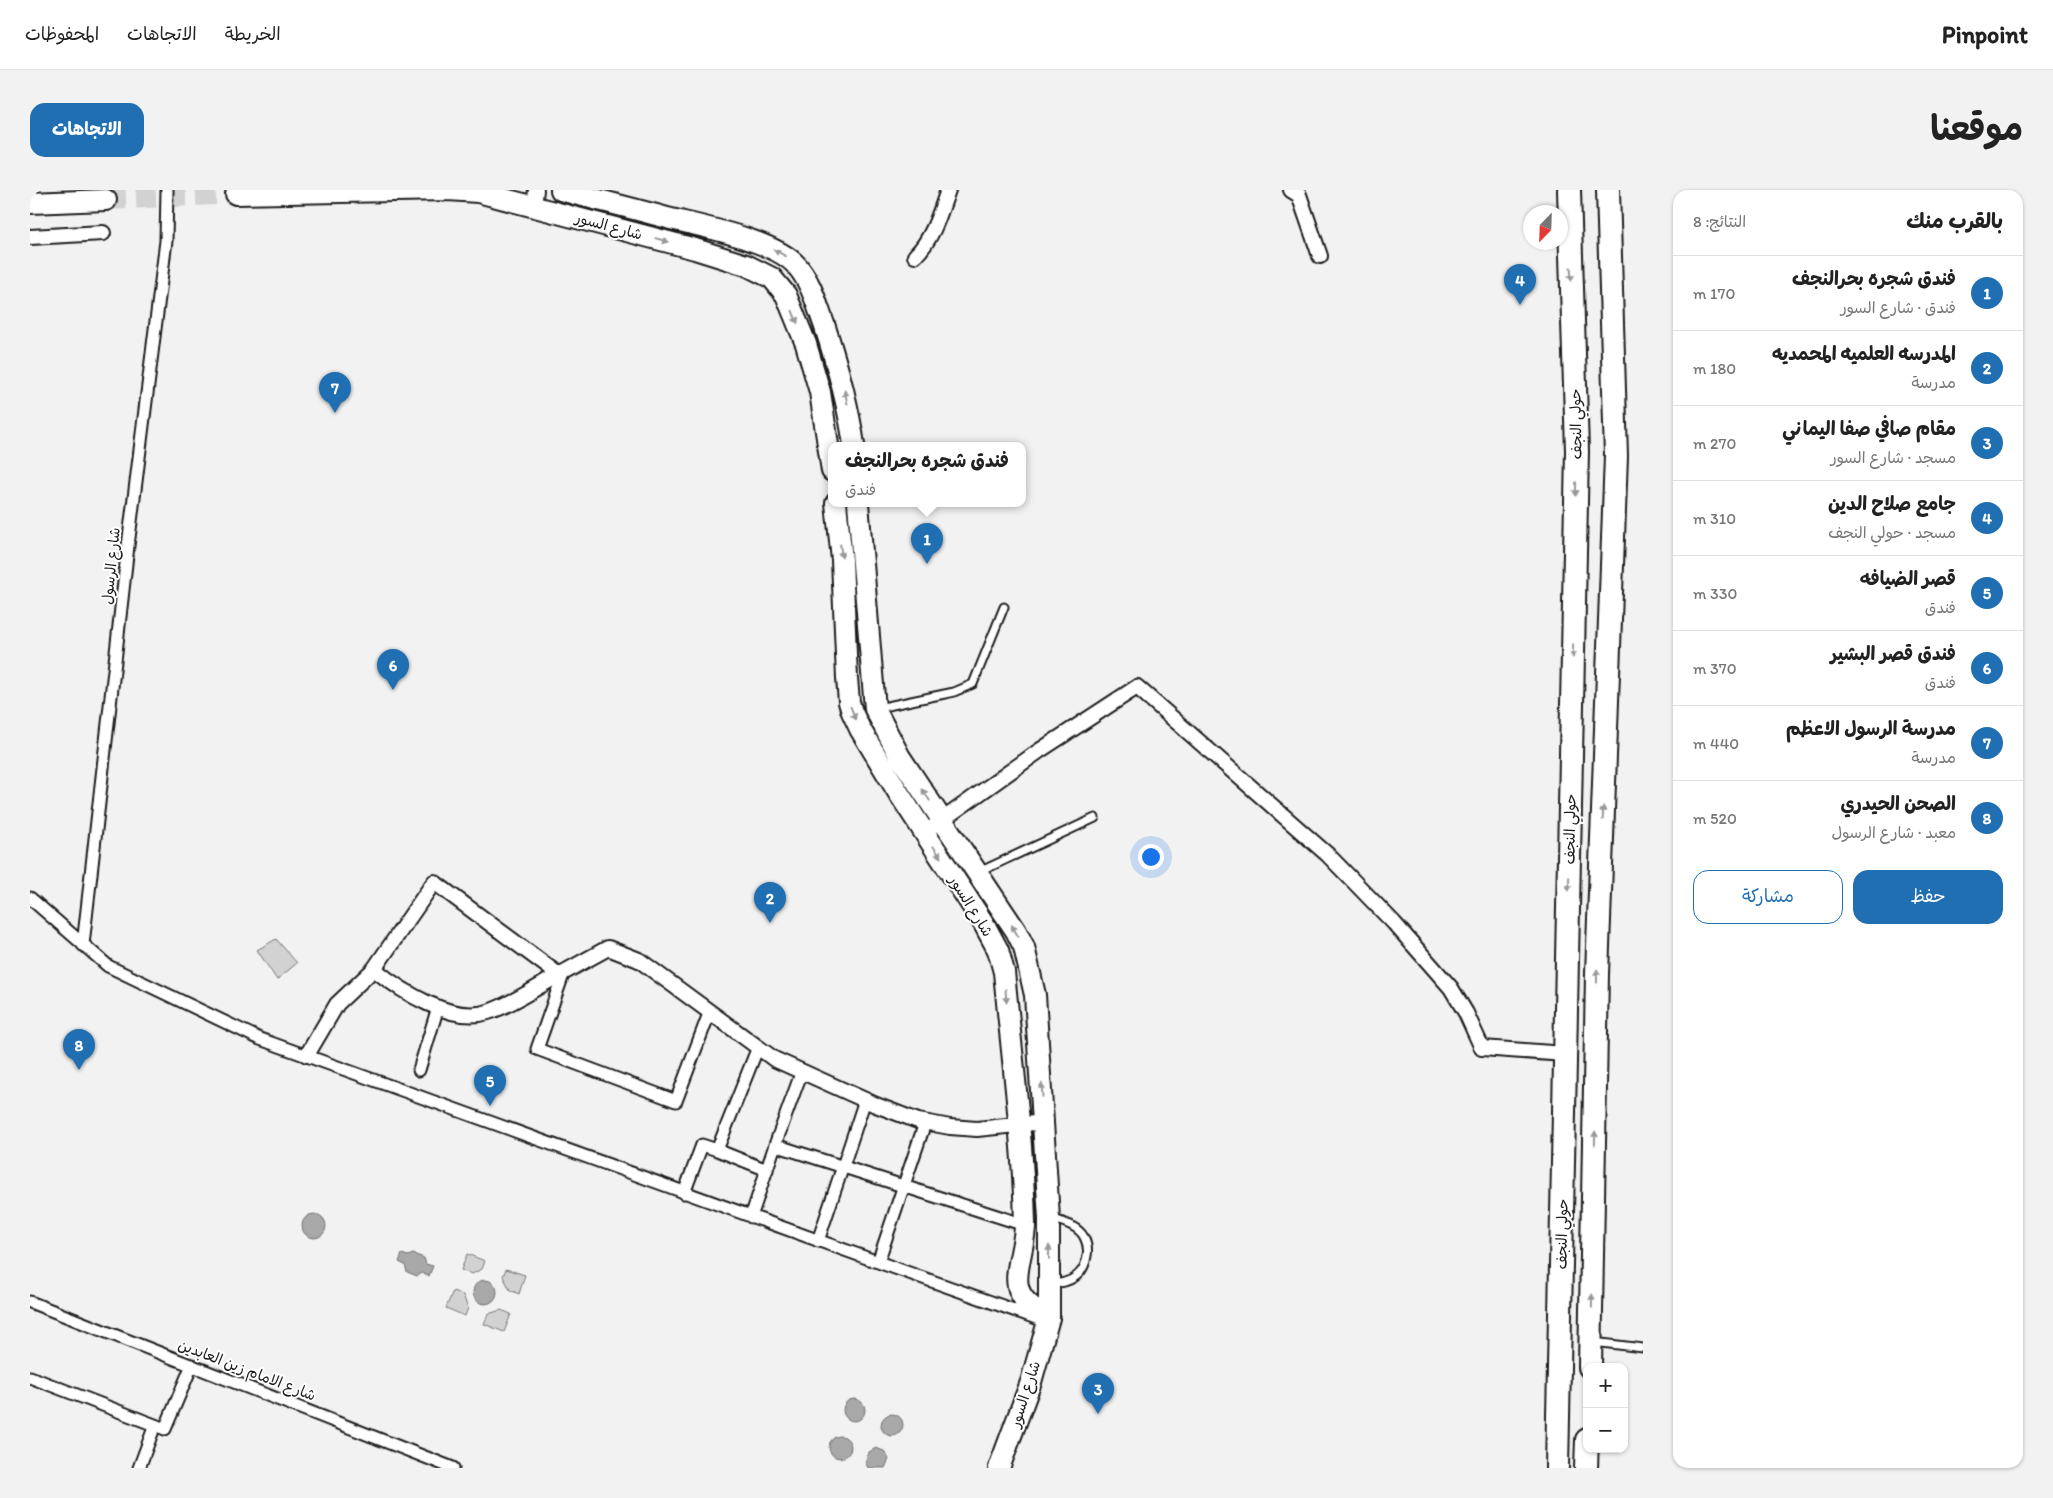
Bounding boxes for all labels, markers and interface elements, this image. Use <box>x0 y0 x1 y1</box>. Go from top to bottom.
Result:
text: Pinpoint <box>1942 20 2028 49</box>
text: المحفوظات <box>25 23 99 45</box>
text: الاتجاهات <box>127 23 197 45</box>
text: الخريطة <box>225 23 281 45</box>
button: الاتجاهات <box>30 103 144 157</box>
text: موقعنا <box>1930 107 2023 149</box>
north arrow <box>1523 205 1568 250</box>
street label: شارع السور <box>572 208 644 245</box>
text: بالقرب منك <box>1906 208 2003 233</box>
text: النتائج: 8 <box>1693 212 1746 231</box>
one-way arrow <box>654 236 669 244</box>
one-way arrow <box>774 248 787 257</box>
pin: 4 <box>1504 264 1536 305</box>
one-way arrow <box>1568 266 1576 282</box>
text: فندق شجره بحرالنجف <box>1792 267 1956 290</box>
text: 170 m <box>1693 284 1735 303</box>
text: 1 <box>1983 284 1991 303</box>
text: فندق · شارع السور <box>1841 298 1956 317</box>
one-way arrow <box>792 309 800 324</box>
text: المدرسه العلمیه المحمدیه <box>1772 342 1956 365</box>
text: 180 m <box>1693 359 1736 378</box>
text: 2 <box>1983 359 1991 378</box>
pin: 7 <box>319 372 351 413</box>
text: مدرسة <box>1911 373 1956 392</box>
street label: حولي النجف <box>1566 388 1590 460</box>
one-way arrow <box>841 389 849 405</box>
text: مقام صافي صفا اليماني <box>1782 417 1956 440</box>
text: 270 m <box>1693 434 1736 453</box>
text: 3 <box>1983 434 1991 453</box>
popup <box>828 442 1026 507</box>
text: مسجد · شارع السور <box>1831 448 1956 467</box>
text: فندق شجره بحرالنجف <box>845 449 1009 472</box>
text: فندق <box>845 480 876 499</box>
one-way arrow <box>1572 481 1580 497</box>
text: جامع صلاح الدين <box>1828 492 1956 515</box>
text: 310 m <box>1693 509 1736 528</box>
text: 4 <box>1982 509 1992 528</box>
pin: 1 <box>911 523 943 564</box>
text: مسجد · حولي النجف <box>1828 523 1956 542</box>
street label: شارع الرسول <box>98 526 125 606</box>
one-way arrow <box>837 543 845 559</box>
text: قصر الضيافه <box>1860 567 1956 590</box>
text: 330 m <box>1693 584 1737 603</box>
text: 5 <box>1983 584 1991 603</box>
text: فندق <box>1925 598 1956 617</box>
text: فندق قصر البشير <box>1830 642 1956 665</box>
one-way arrow <box>1569 643 1577 659</box>
pin: 6 <box>377 649 409 690</box>
text: 370 m <box>1693 659 1737 678</box>
text: 6 <box>1983 659 1991 678</box>
text: فندق <box>1925 673 1956 692</box>
one-way arrow <box>849 706 857 721</box>
text: مدرسة الرسول الاعظم <box>1786 717 1956 740</box>
text: 440 m <box>1693 734 1739 753</box>
text: 7 <box>1983 734 1991 753</box>
text: مدرسة <box>1911 748 1956 767</box>
one-way arrow <box>921 788 931 802</box>
text: الصحن الحيدري <box>1840 792 1956 815</box>
street label: حولي النجف <box>1560 793 1584 865</box>
one-way arrow <box>1599 805 1607 821</box>
text: 520 m <box>1693 809 1737 828</box>
text: 8 <box>1983 809 1991 828</box>
text: معبد · شارع الرسول <box>1831 823 1956 842</box>
your location <box>1138 844 1164 870</box>
one-way arrow <box>932 845 941 859</box>
button: مشاركة <box>1693 870 1843 924</box>
button: حفظ <box>1853 870 2003 924</box>
street label: شارع السور <box>944 871 997 940</box>
one-way arrow <box>1564 876 1572 892</box>
pin: 2 <box>754 882 786 923</box>
one-way arrow <box>1011 923 1019 938</box>
one-way arrow <box>1594 967 1602 983</box>
one-way arrow <box>1003 988 1011 1004</box>
pin: 8 <box>63 1029 95 1070</box>
pin: 5 <box>474 1065 506 1106</box>
one-way arrow <box>1037 1081 1045 1097</box>
one-way arrow <box>1591 1130 1599 1146</box>
street label: حولي النجف <box>1552 1198 1576 1270</box>
one-way arrow <box>1045 1244 1053 1260</box>
one-way arrow <box>1588 1292 1596 1308</box>
street label: شارع الامام زين العابدين <box>175 1335 318 1406</box>
street label: شارع السور <box>1006 1359 1045 1431</box>
map controls <box>1583 1363 1628 1453</box>
button: + <box>1583 1363 1628 1408</box>
pin: 3 <box>1082 1373 1114 1414</box>
button: − <box>1583 1408 1628 1453</box>

